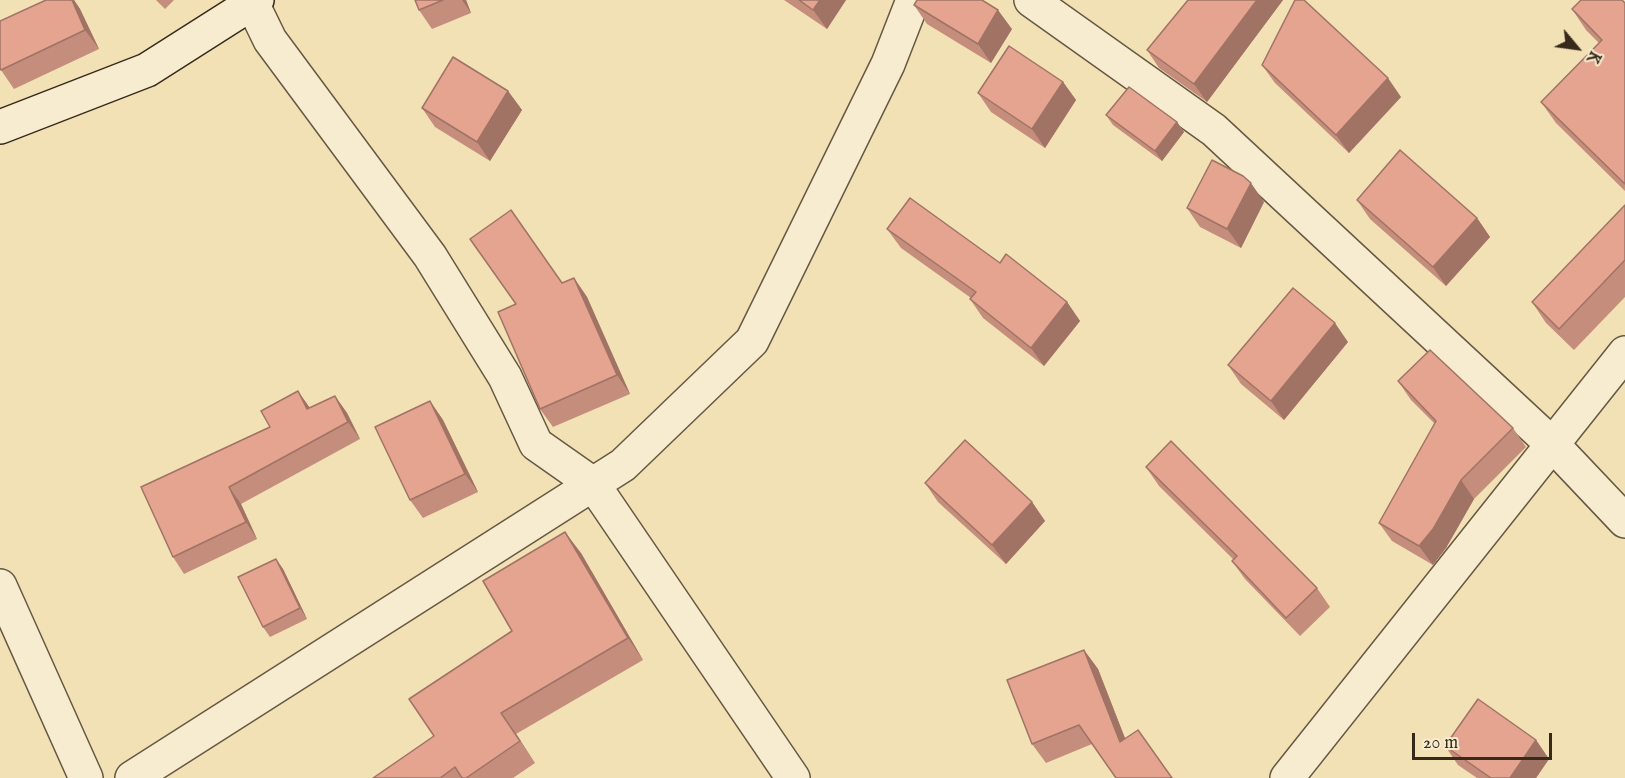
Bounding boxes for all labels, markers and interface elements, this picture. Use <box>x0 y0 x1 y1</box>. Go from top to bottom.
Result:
north arrow <box>1547 18 1607 78</box>
text: K <box>1581 47 1604 67</box>
scale bar <box>1415 721 1554 759</box>
text: 20 m <box>1423 732 1458 755</box>

